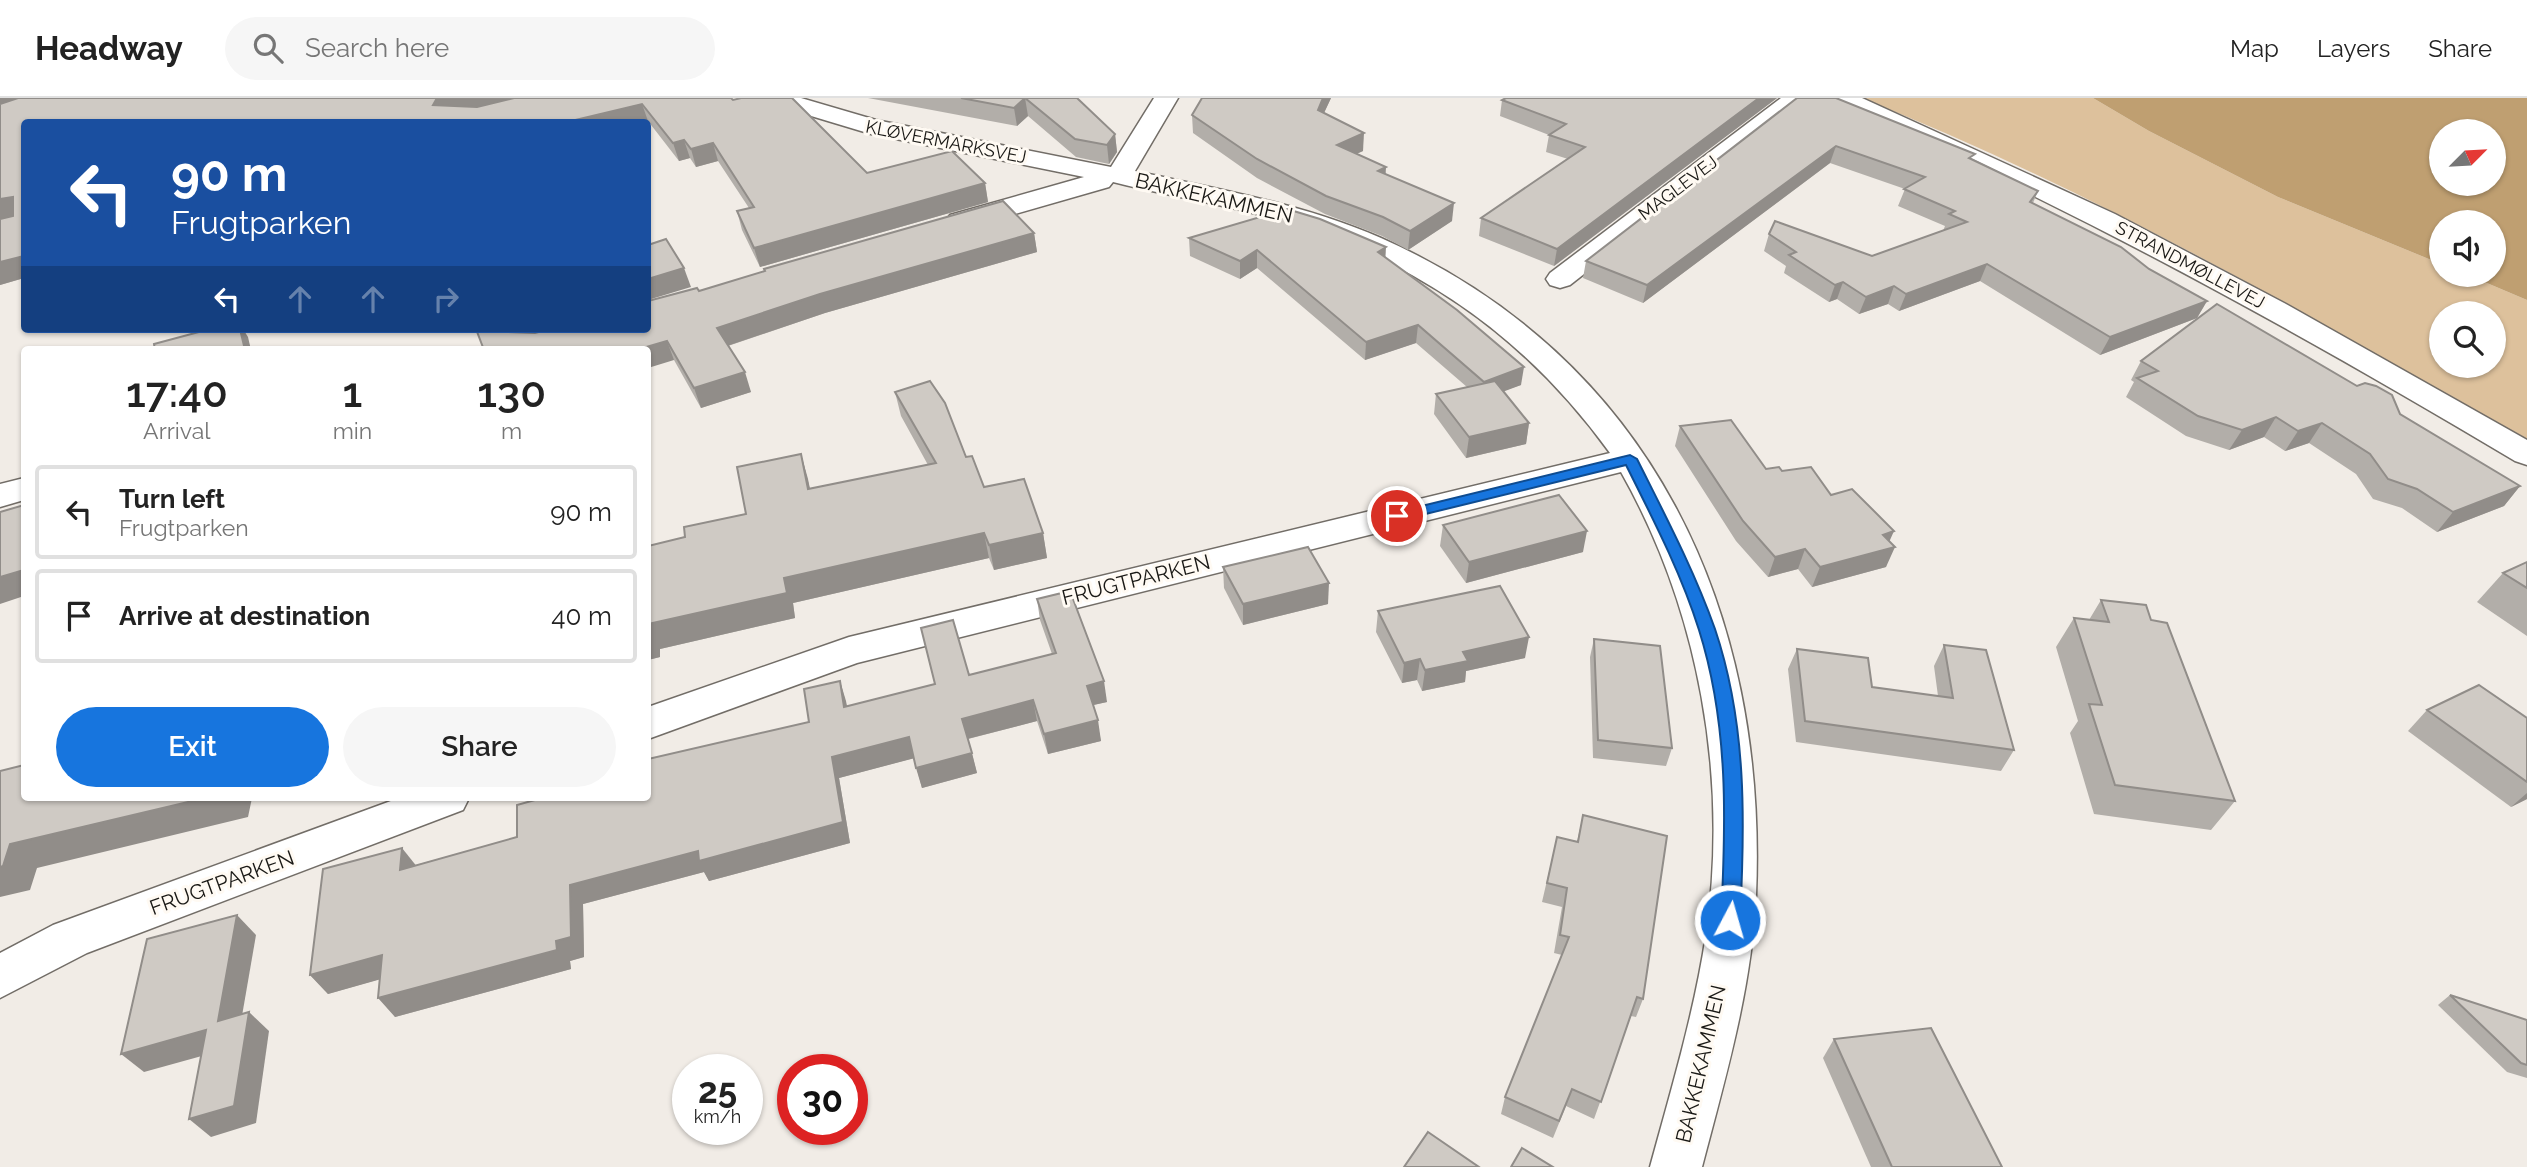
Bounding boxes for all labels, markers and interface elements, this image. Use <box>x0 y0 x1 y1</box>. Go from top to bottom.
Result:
search box <box>225 17 715 80</box>
text: Headway <box>35 29 183 68</box>
icon: search <box>249 29 287 67</box>
text: Search here <box>305 33 449 63</box>
text: Map <box>2230 34 2279 63</box>
text: Layers <box>2317 34 2390 63</box>
text: Share <box>2428 34 2492 63</box>
street label: KLØVERMARKSVEJ <box>864 116 1028 167</box>
north arrow <box>2429 119 2506 196</box>
map controls <box>2429 119 2506 378</box>
text: 90 m <box>171 145 287 202</box>
icon: left <box>56 147 147 238</box>
street label: MAGLEVEJ <box>1634 151 1721 224</box>
street label: BAKKEKAMMEN <box>1133 167 1295 228</box>
text: Frugtparken <box>171 204 351 241</box>
button: sound <box>2429 210 2506 287</box>
street label: STRANDMØLLEVEJ <box>2112 216 2268 313</box>
icon: left <box>208 280 246 318</box>
icon: ahead <box>281 280 319 318</box>
icon: ahead <box>354 280 392 318</box>
icon: right <box>427 280 465 318</box>
button: search <box>2429 301 2506 378</box>
text: 17:40 <box>126 368 228 417</box>
text: 1 <box>343 368 362 417</box>
text: 130 <box>477 368 546 417</box>
text: Arrival <box>143 417 211 444</box>
text: min <box>333 417 372 444</box>
text: m <box>501 417 522 444</box>
text: Turn left <box>119 484 225 514</box>
pin <box>1367 486 1427 546</box>
icon: left <box>60 493 98 531</box>
text: 90 m <box>550 497 612 527</box>
icon: arrive <box>1378 497 1416 535</box>
text: Frugtparken <box>119 514 249 541</box>
street label: FRUGTPARKEN <box>1059 549 1213 610</box>
icon: arrive <box>60 597 98 635</box>
text: Arrive at destination <box>119 601 370 631</box>
text: 40 m <box>551 601 612 631</box>
button: Exit <box>56 707 329 787</box>
button: Share <box>343 707 616 787</box>
street label: FRUGTPARKEN <box>146 845 298 920</box>
position arrow <box>1693 883 1767 957</box>
street label: BAKKEKAMMEN <box>1670 983 1731 1145</box>
speed limit sign: 30 <box>777 1054 868 1145</box>
text: 25 <box>698 1070 737 1111</box>
text: km/h <box>694 1106 741 1127</box>

